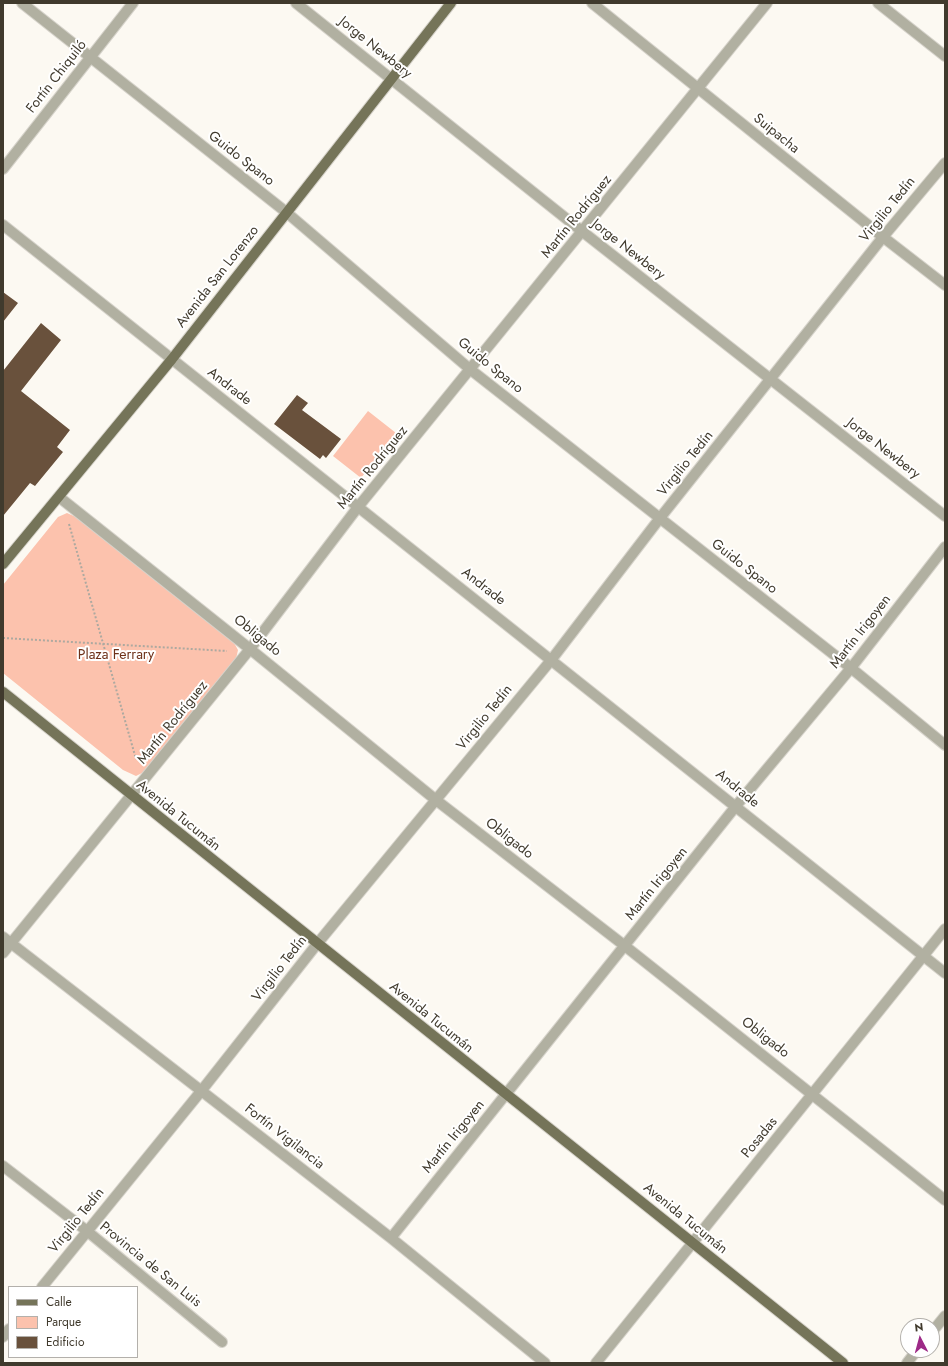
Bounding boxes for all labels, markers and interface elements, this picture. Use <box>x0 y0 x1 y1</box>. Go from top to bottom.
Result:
street label: Jorge Newbery <box>335 13 415 83</box>
street label: Fortín Chiquiló <box>23 37 91 117</box>
street label: Suipacha <box>750 110 802 158</box>
street label: Guido Spano <box>205 128 277 190</box>
street label: Martín Rodríguez <box>538 172 616 262</box>
street label: Virgilio Tedín <box>857 174 919 246</box>
street label: Jorge Newbery <box>588 216 668 284</box>
street label: Avenida San Lorenzo <box>173 223 263 331</box>
street label: Guido Spano <box>454 335 526 397</box>
street label: Andrade <box>204 365 254 409</box>
street label: Jorge Newbery <box>843 415 923 483</box>
street label: Martín Rodríguez <box>334 423 412 513</box>
street label: Virgilio Tedín <box>655 428 717 500</box>
street label: Guido Spano <box>708 536 780 598</box>
street label: Andrade <box>458 565 508 609</box>
street label: Martín Irigoyen <box>827 592 895 672</box>
street label: Obligado <box>230 612 284 660</box>
park label: Plaza Ferrary <box>78 648 154 664</box>
street label: Martín Rodríguez <box>134 678 212 768</box>
street label: Virgilio Tedín <box>454 682 516 754</box>
street label: Andrade <box>712 766 762 812</box>
street label: Avenida Tucumán <box>133 777 223 855</box>
street label: Obligado <box>482 815 536 863</box>
street label: Martín Irigoyen <box>622 844 692 924</box>
street label: Virgilio Tedín <box>249 933 311 1005</box>
street label: Avenida Tucumán <box>386 979 476 1057</box>
street label: Obligado <box>738 1014 792 1062</box>
street label: Martín Irigoyen <box>419 1097 489 1177</box>
street label: Fortín Vigilancia <box>241 1101 327 1173</box>
street label: Posadas <box>738 1114 782 1162</box>
street label: Avenida Tucumán <box>640 1180 730 1258</box>
street label: Virgilio Tedín <box>46 1185 108 1257</box>
street label: Provincia de San Luis <box>96 1219 204 1311</box>
legend <box>8 1286 138 1358</box>
text: Calle <box>46 1293 72 1311</box>
text: Parque <box>46 1313 81 1331</box>
north arrow <box>900 1318 940 1358</box>
text: N <box>914 1319 924 1335</box>
text: Edificio <box>46 1333 85 1351</box>

